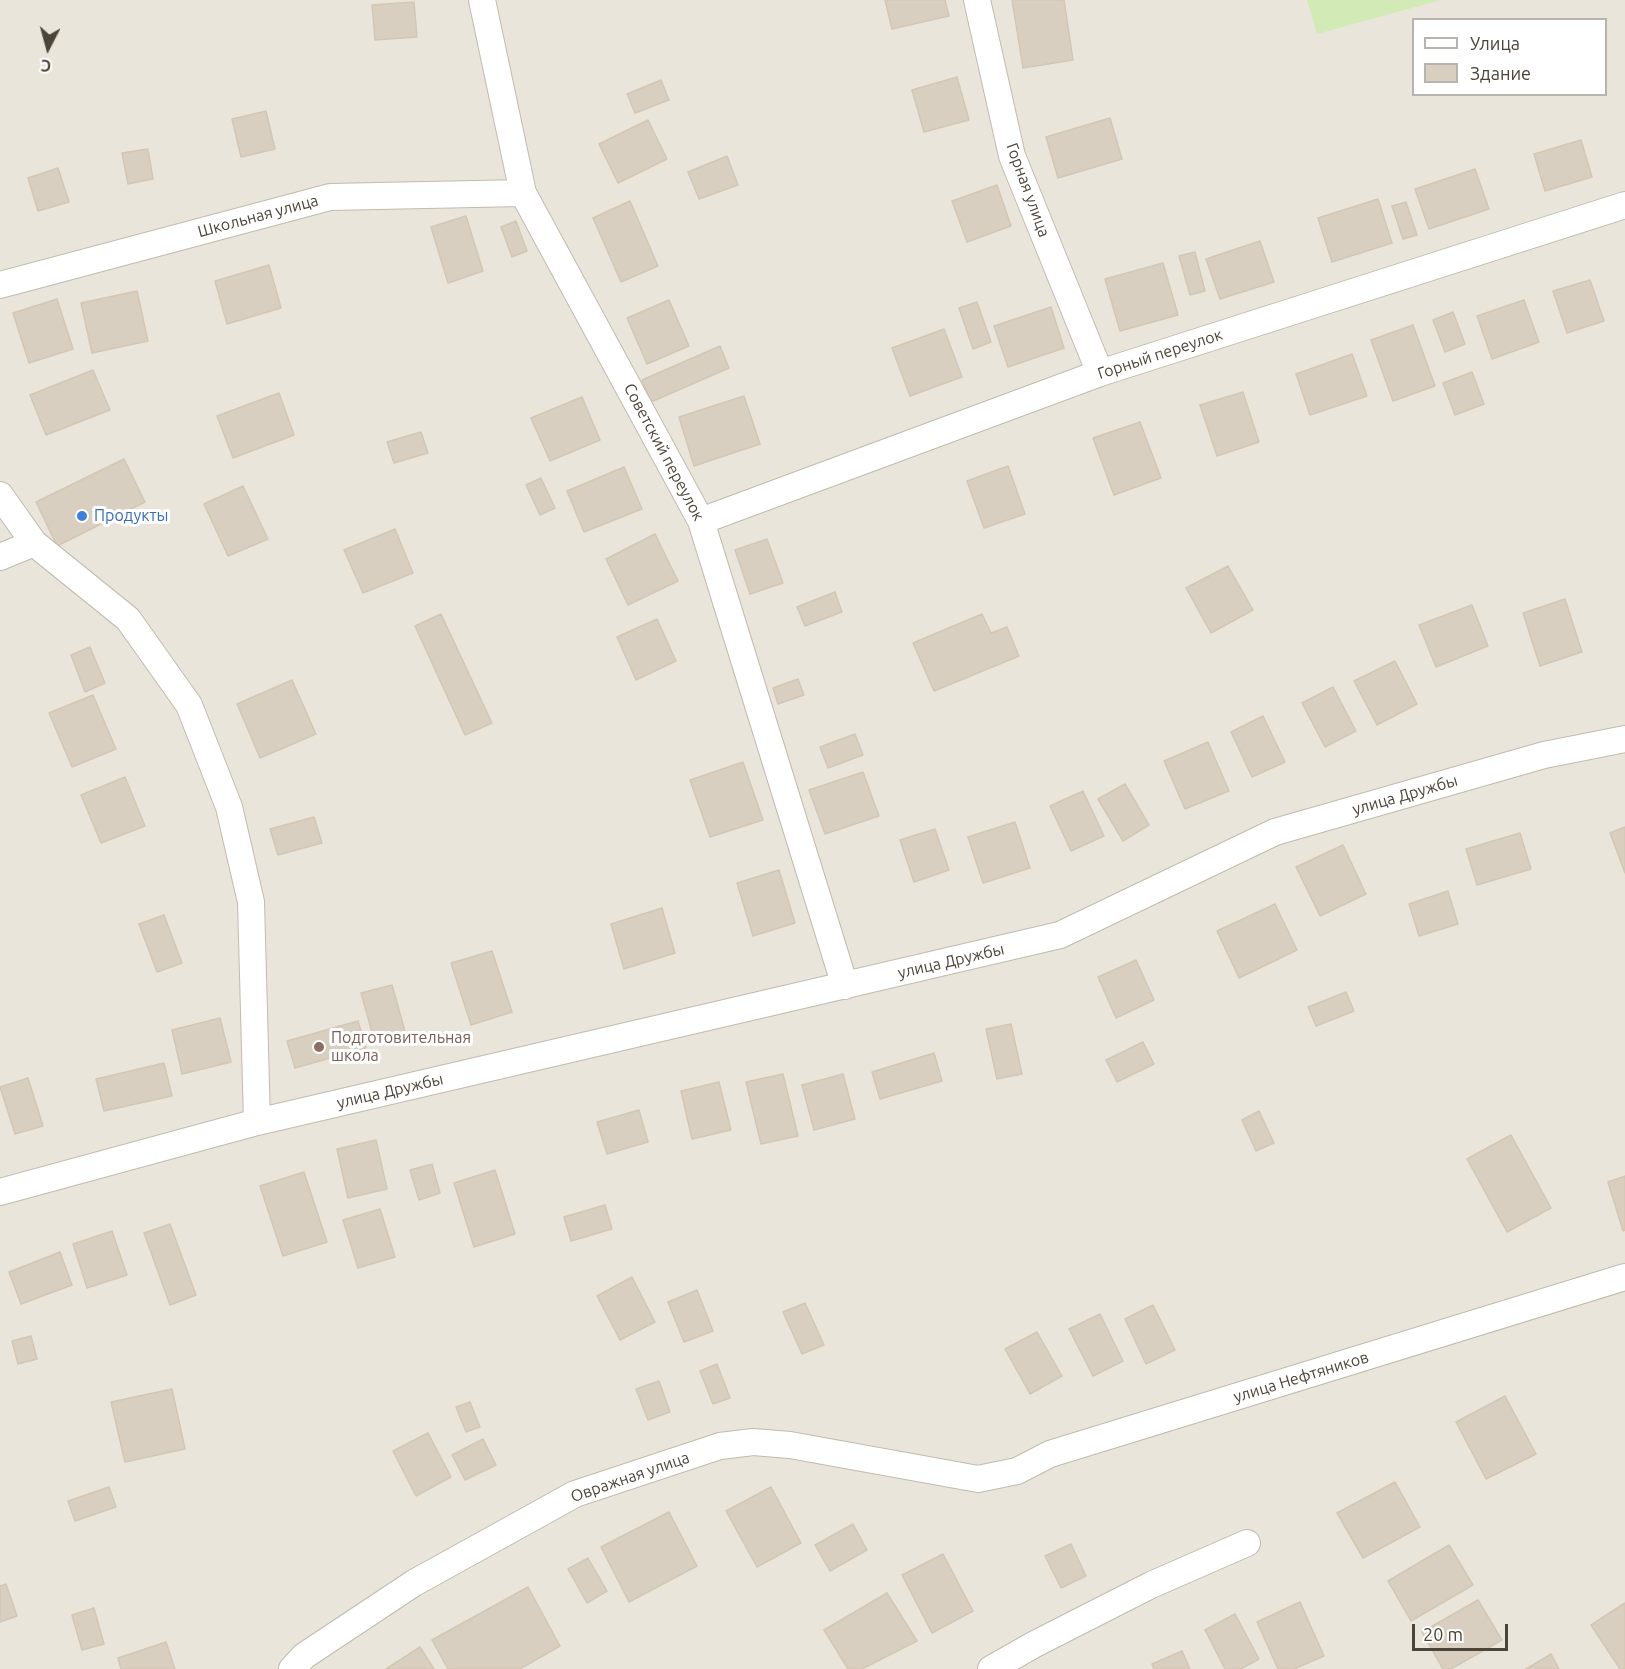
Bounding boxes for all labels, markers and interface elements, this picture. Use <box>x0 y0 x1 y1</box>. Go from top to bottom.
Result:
north arrow <box>18 18 78 78</box>
legend <box>1412 18 1607 96</box>
text: Улица <box>1470 33 1520 53</box>
text: С <box>40 56 52 75</box>
text: Здание <box>1470 63 1531 83</box>
street label: Горная улица <box>1002 140 1054 240</box>
street label: Школьная улица <box>196 191 320 241</box>
street label: Горный переулок <box>1095 325 1225 383</box>
street label: Советский переулок <box>620 380 708 524</box>
place label: Продукты <box>94 506 169 526</box>
marker: Продукты <box>75 509 89 523</box>
street label: улица Дружбы <box>1350 771 1460 819</box>
street label: улица Дружбы <box>896 939 1006 983</box>
place label: Подготовительная школа <box>331 1028 471 1066</box>
marker: Подготовительная школа <box>312 1040 326 1054</box>
street label: улица Дружбы <box>335 1069 445 1113</box>
street label: улица Нефтяников <box>1231 1347 1371 1407</box>
street label: Овражная улица <box>568 1448 692 1506</box>
scale bar <box>1415 1612 1511 1650</box>
text: 20 m <box>1423 1624 1463 1644</box>

